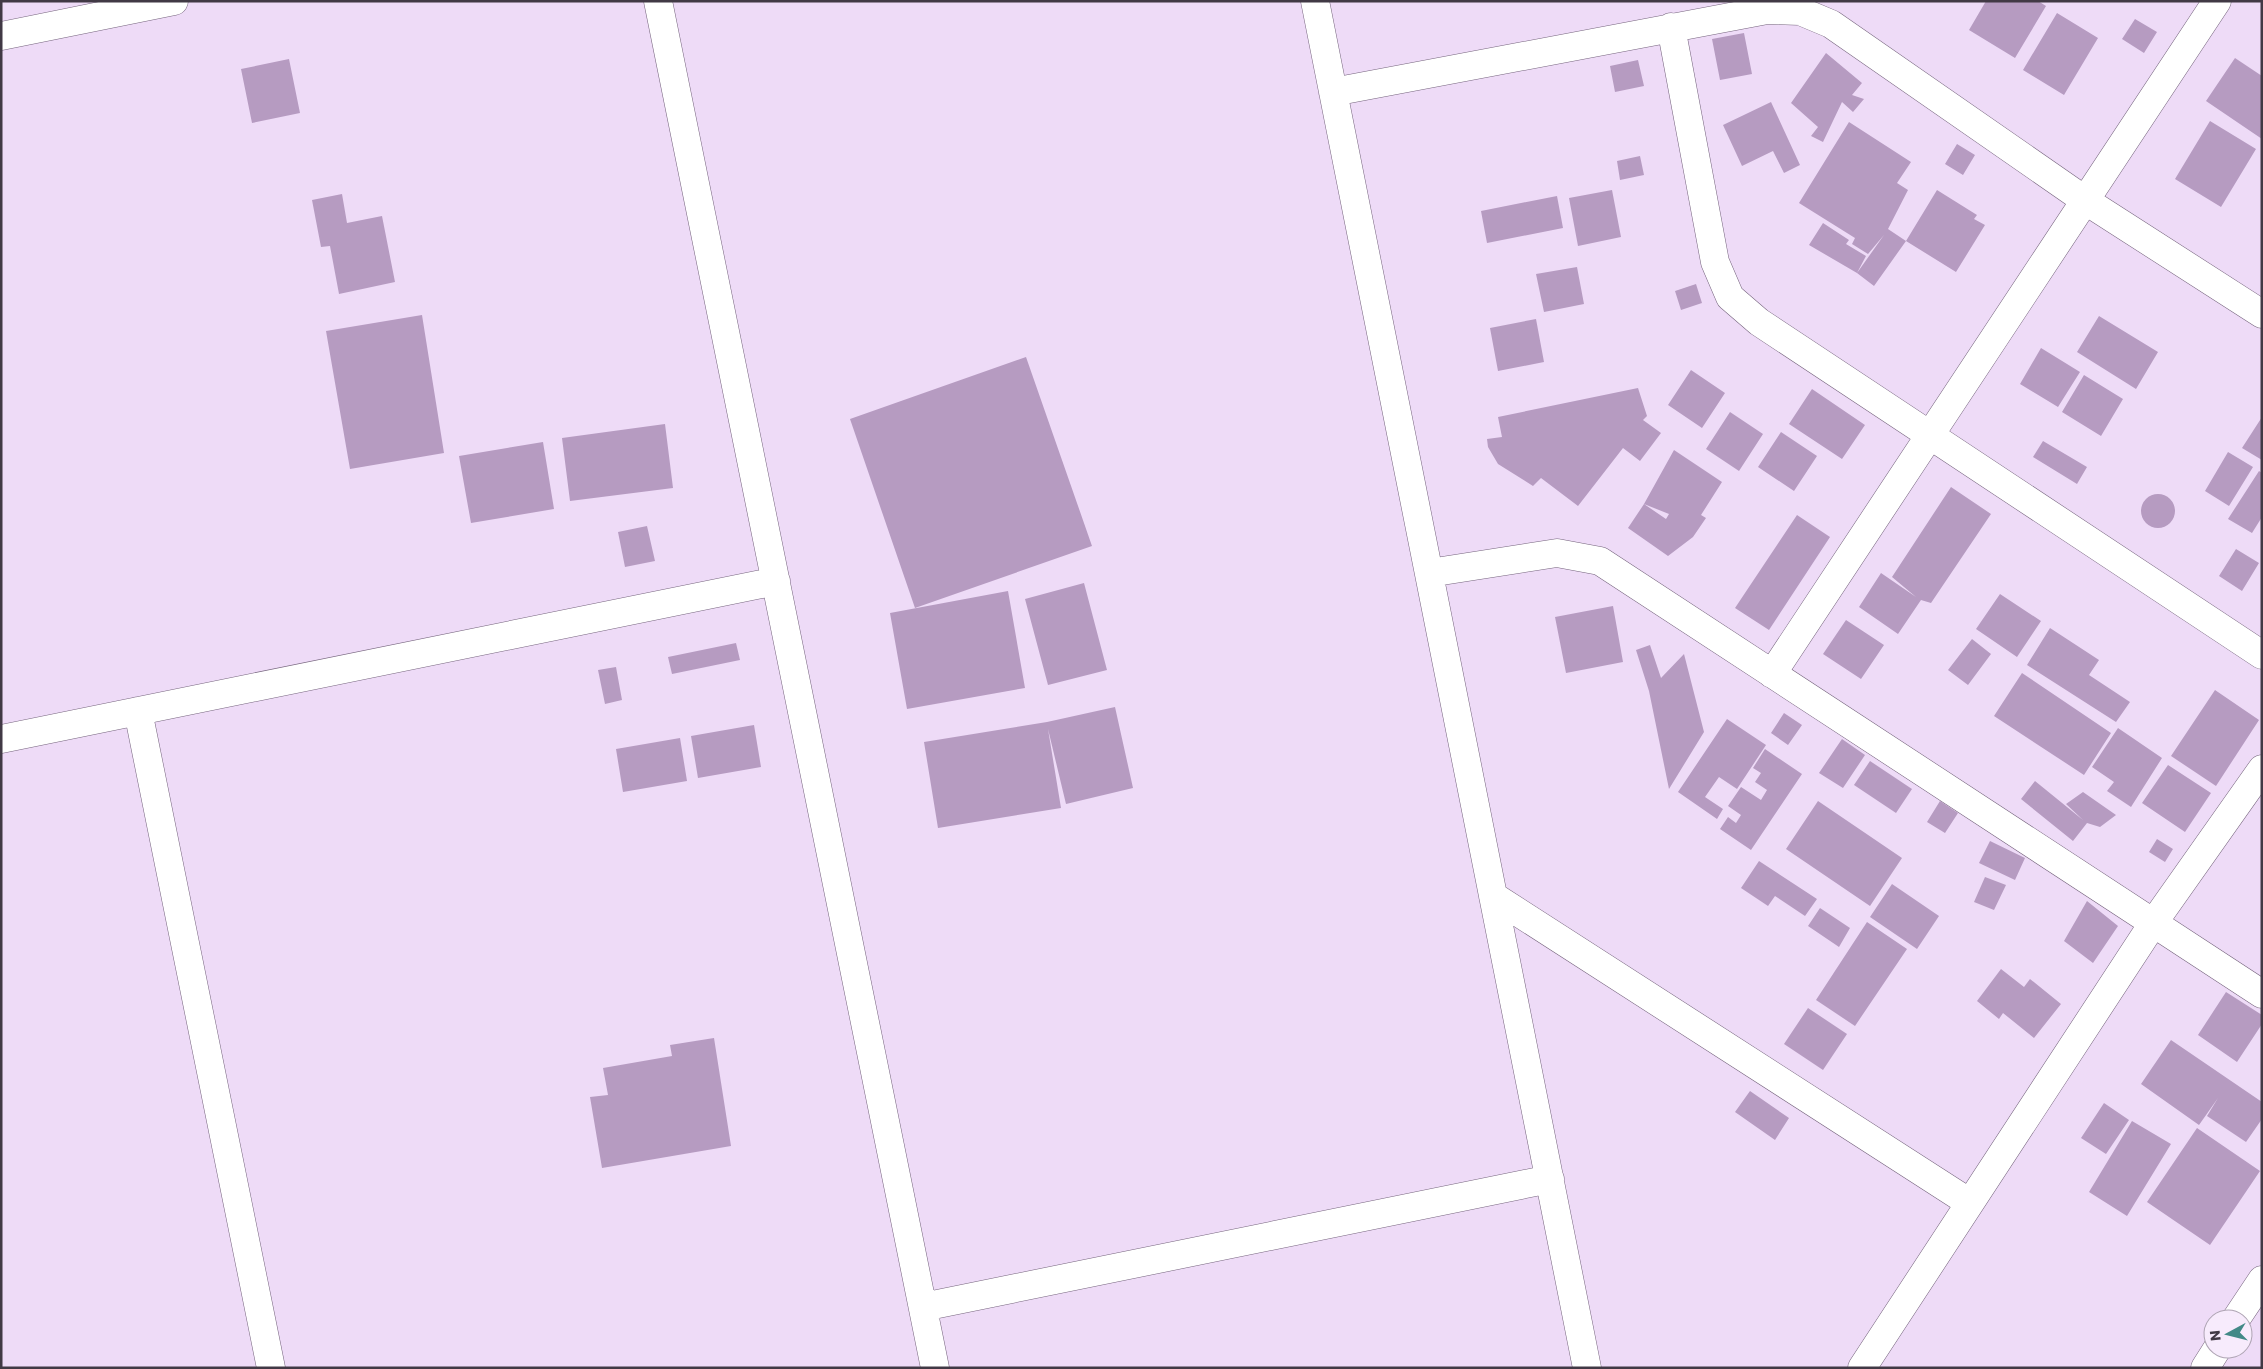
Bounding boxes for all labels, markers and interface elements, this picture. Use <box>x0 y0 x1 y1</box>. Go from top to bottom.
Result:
north arrow <box>2203 1309 2253 1359</box>
text: N <box>2205 1329 2226 1342</box>

